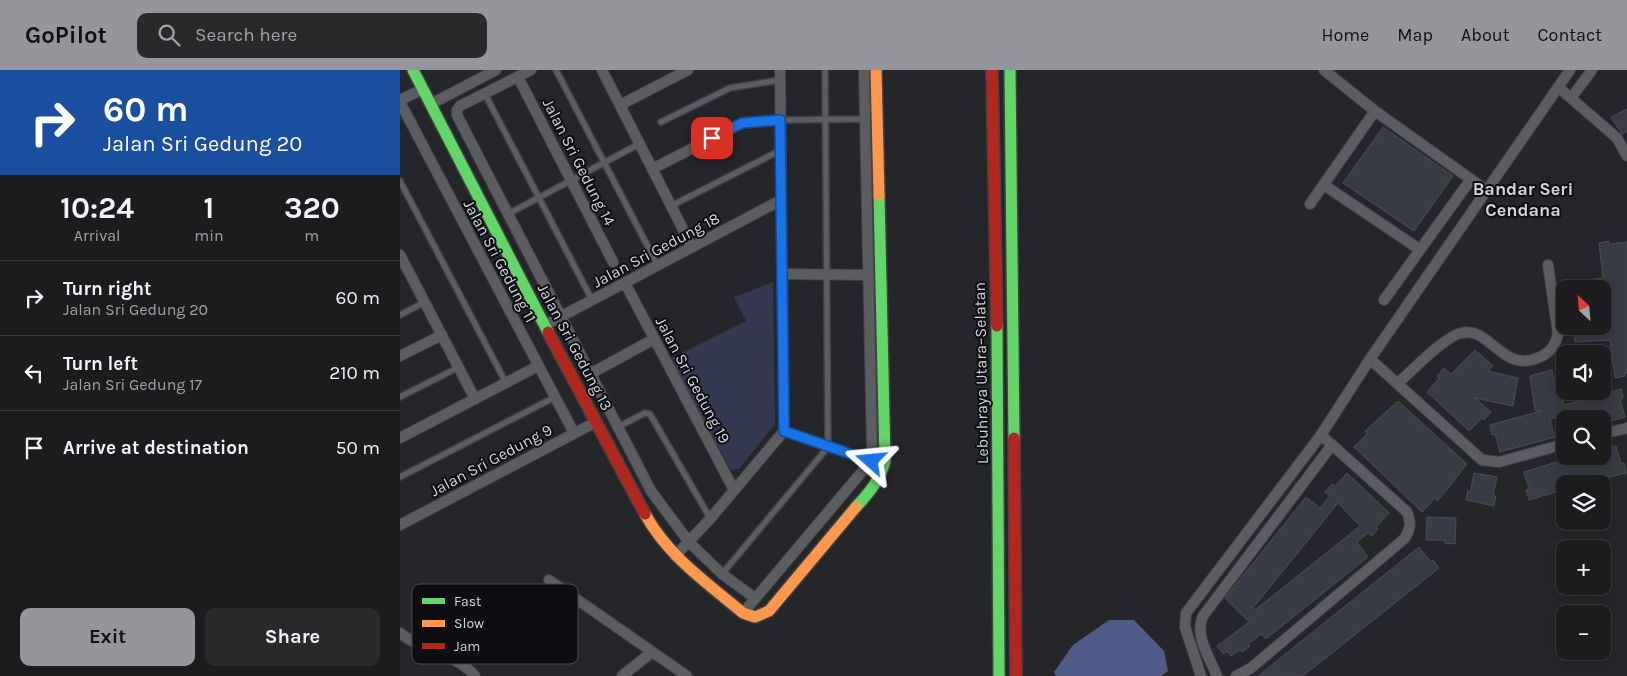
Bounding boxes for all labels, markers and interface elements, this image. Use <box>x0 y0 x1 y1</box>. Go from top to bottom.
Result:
search box <box>137 13 487 58</box>
text: GoPilot <box>25 21 107 49</box>
icon: search <box>155 21 183 49</box>
text: Search here <box>195 24 297 46</box>
text: Home <box>1321 24 1369 46</box>
text: Map <box>1397 24 1433 46</box>
text: About <box>1461 24 1510 46</box>
text: Contact <box>1538 24 1602 46</box>
text: 60 m <box>103 89 188 130</box>
icon: right <box>20 90 85 155</box>
street label: Jalan Sri Gedung 14 <box>539 95 619 229</box>
pin <box>691 117 733 159</box>
icon: arrive <box>698 124 726 152</box>
text: Jalan Sri Gedung 20 <box>103 131 302 157</box>
district label: Bandar Seri Cendana <box>1473 178 1573 221</box>
text: 10:24 <box>60 190 134 226</box>
text: 1 <box>204 190 214 226</box>
text: 320 <box>284 190 340 226</box>
street label: Jalan Sri Gedung 11 <box>460 196 540 326</box>
street label: Jalan Sri Gedung 18 <box>589 208 723 292</box>
text: Arrival <box>74 226 121 245</box>
text: min <box>194 226 224 245</box>
text: m <box>304 226 319 245</box>
text: Turn right <box>63 278 152 300</box>
street label: Jalan Sri Gedung 13 <box>534 280 616 414</box>
north arrow <box>1556 280 1611 335</box>
map controls <box>1556 280 1611 660</box>
street label: Lebuhraya Utara–Selatan <box>970 282 992 464</box>
icon: right <box>20 284 48 312</box>
text: 60 m <box>336 287 380 309</box>
text: Jalan Sri Gedung 20 <box>63 300 208 319</box>
street label: Jalan Sri Gedung 19 <box>652 313 734 447</box>
button: sound <box>1556 345 1611 400</box>
text: Turn left <box>63 353 138 375</box>
icon: left <box>20 359 48 387</box>
text: 210 m <box>329 362 380 384</box>
text: Jalan Sri Gedung 17 <box>63 375 202 394</box>
button: search <box>1556 410 1611 465</box>
street label: Jalan Sri Gedung 9 <box>427 420 555 500</box>
icon: arrive <box>20 434 48 462</box>
position arrow <box>844 434 896 486</box>
text: Arrive at destination <box>63 437 249 459</box>
text: 50 m <box>336 437 380 459</box>
button: layers <box>1556 475 1611 530</box>
button: + <box>1556 540 1611 595</box>
legend <box>412 584 578 664</box>
text: Fast <box>454 593 481 610</box>
button: − <box>1556 605 1611 660</box>
button: Exit <box>20 608 195 666</box>
button: Share <box>205 608 380 666</box>
text: Slow <box>454 615 484 632</box>
text: Jam <box>454 638 480 655</box>

